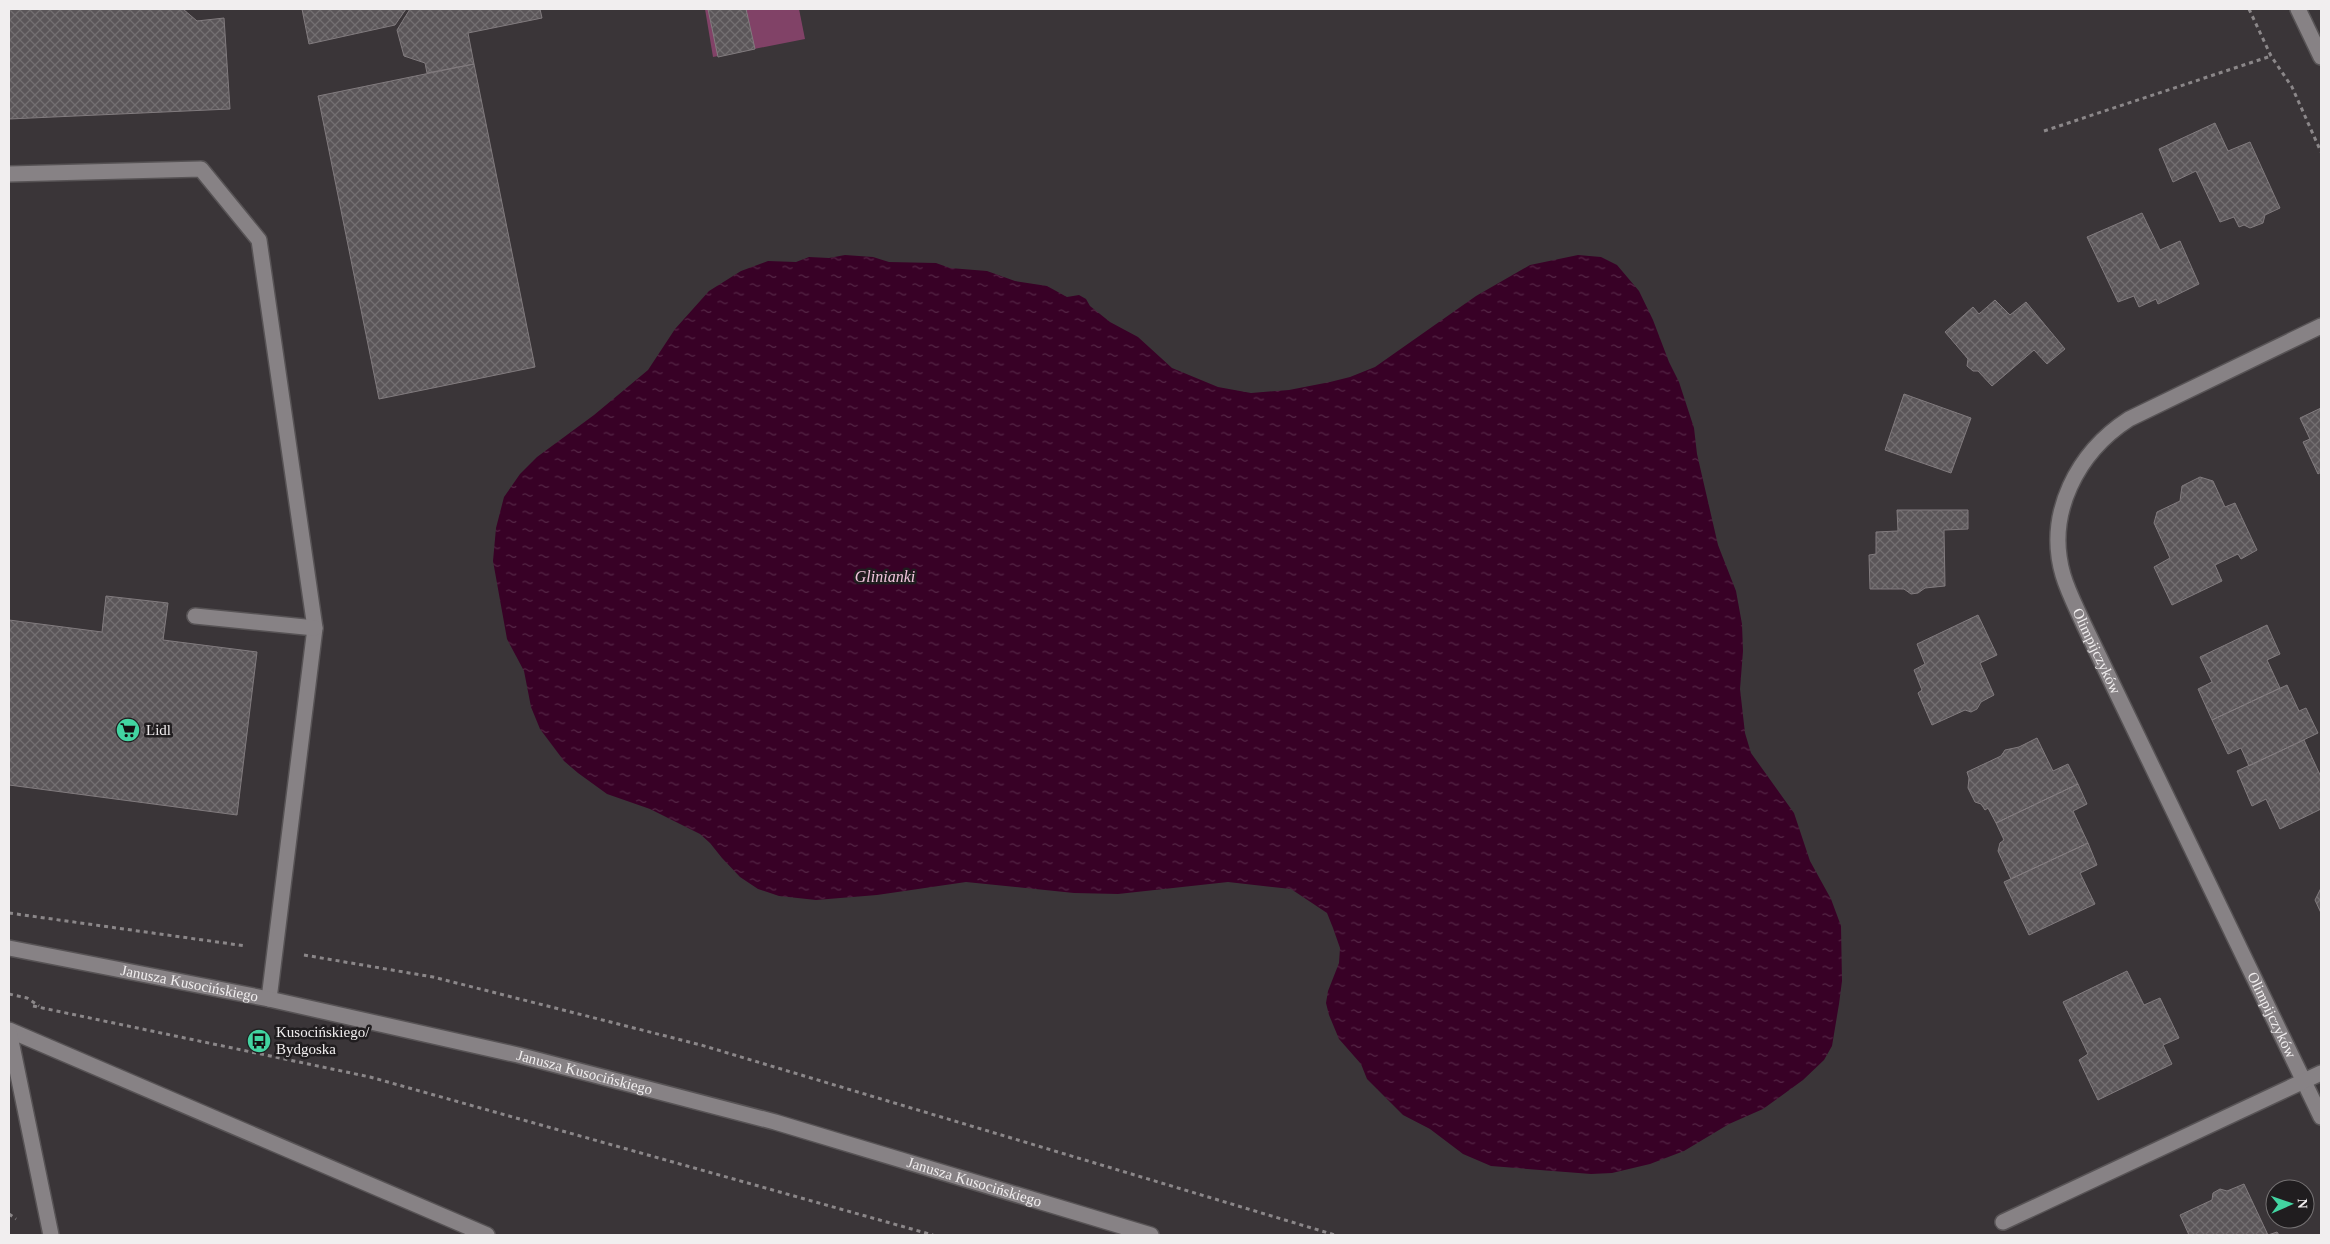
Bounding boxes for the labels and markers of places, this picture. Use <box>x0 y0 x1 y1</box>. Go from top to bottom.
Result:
supermarket icon: Lidl <box>115 717 141 743</box>
place label: Lidl <box>146 722 171 738</box>
place label: Kusocińskiego/ Bydgoska <box>276 1024 370 1057</box>
bus stop icon: Kusocińskiego/ Bydgoska <box>246 1028 272 1054</box>

